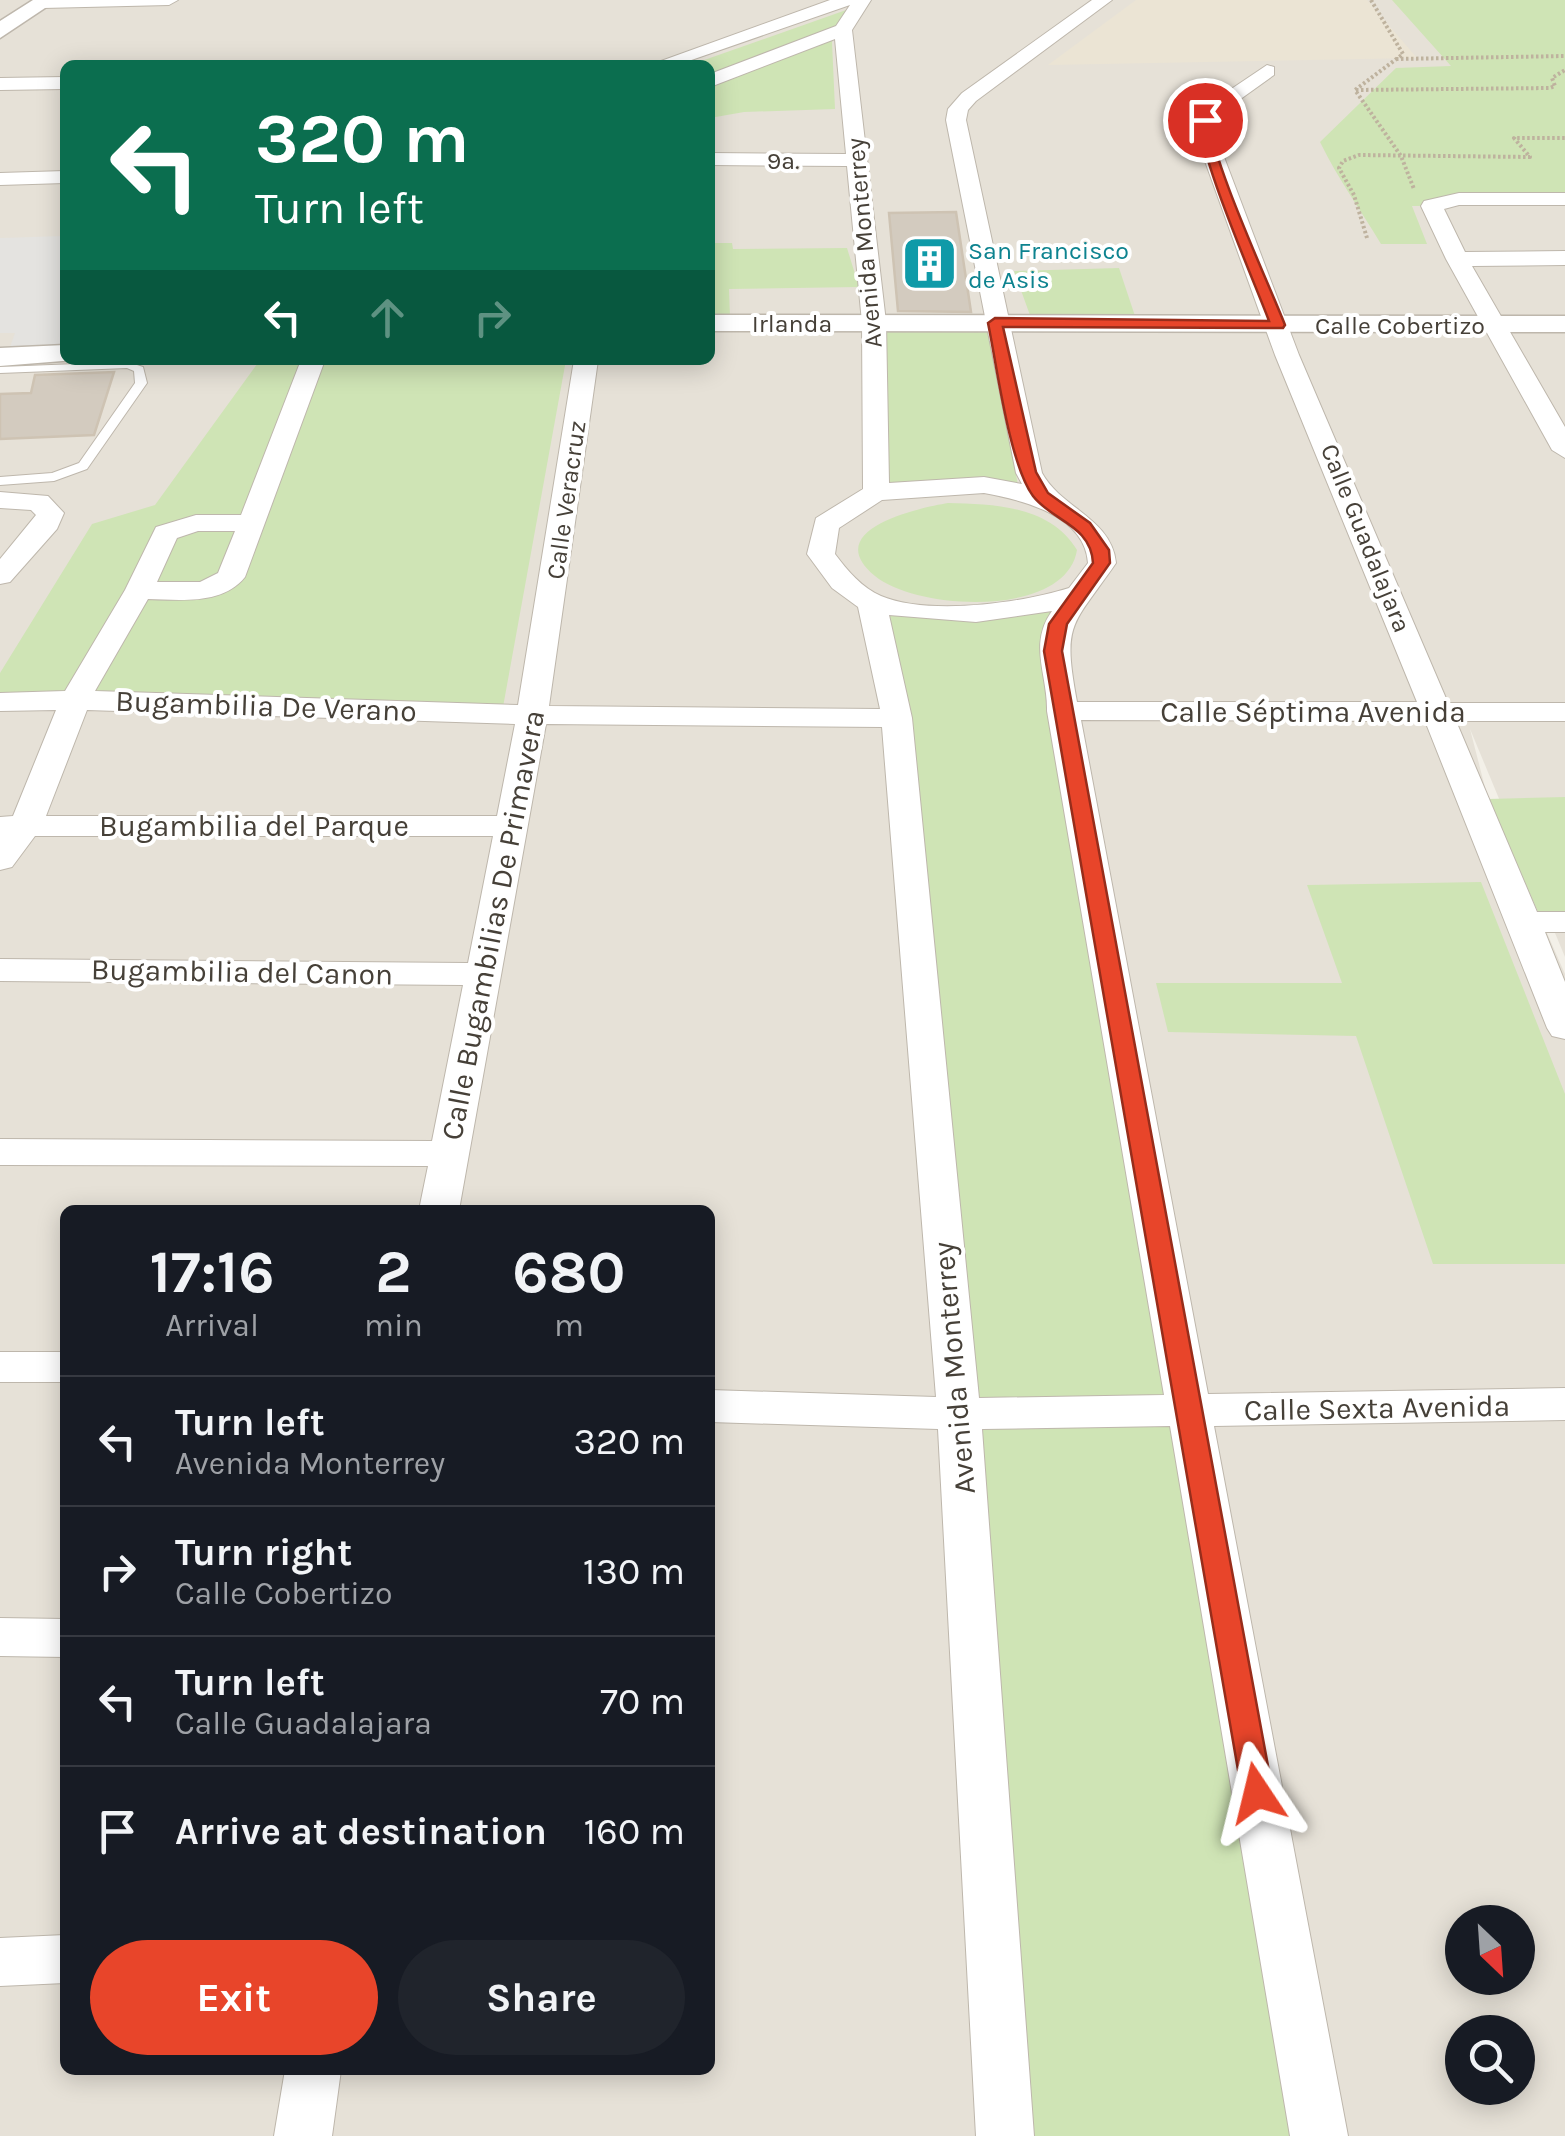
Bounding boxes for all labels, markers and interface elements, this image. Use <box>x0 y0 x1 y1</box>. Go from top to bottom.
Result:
pin <box>1163 78 1248 163</box>
icon: arrive <box>1178 93 1233 148</box>
text: 320 m <box>255 98 469 180</box>
icon: left <box>90 100 220 230</box>
street label: Avenida Monterrey <box>840 136 888 349</box>
street label: 9a. <box>767 146 799 175</box>
text: Turn left <box>255 182 424 234</box>
building icon: San Francisco de Asis <box>899 234 959 294</box>
place label: San Francisco de Asis <box>968 236 1129 294</box>
icon: left <box>255 290 310 345</box>
icon: ahead <box>360 290 415 345</box>
icon: right <box>465 290 520 345</box>
street label: Irlanda <box>752 309 832 338</box>
street label: Calle Cobertizo <box>1315 311 1485 340</box>
street label: Calle Veracruz <box>541 419 591 581</box>
street label: Calle Guadalajara <box>1315 440 1417 636</box>
street label: Bugambilia De Verano <box>115 683 417 729</box>
street label: Calle Séptima Avenida <box>1160 694 1466 730</box>
street label: Calle Bugambilias De Primavera <box>434 707 552 1143</box>
street label: Bugambilia del Parque <box>99 808 409 844</box>
street label: Bugambilia del Canon <box>91 951 393 993</box>
text: 17:16 <box>149 1237 275 1307</box>
text: 2 <box>375 1237 412 1307</box>
text: 680 <box>512 1237 626 1307</box>
street label: Avenida Monterrey <box>925 1240 983 1496</box>
text: Arrival <box>165 1307 259 1344</box>
text: min <box>364 1307 423 1344</box>
text: m <box>554 1307 584 1344</box>
street label: Calle Sexta Avenida <box>1243 1388 1511 1428</box>
text: Turn left <box>175 1400 325 1445</box>
icon: left <box>90 1414 145 1469</box>
text: 320 m <box>573 1419 685 1464</box>
text: Avenida Monterrey <box>175 1445 445 1482</box>
text: Turn right <box>175 1530 352 1575</box>
icon: right <box>90 1544 145 1599</box>
text: 130 m <box>583 1549 685 1594</box>
text: Calle Cobertizo <box>175 1575 393 1612</box>
text: Turn left <box>175 1660 325 1705</box>
icon: left <box>90 1674 145 1729</box>
text: 70 m <box>600 1679 685 1724</box>
text: Calle Guadalajara <box>175 1705 432 1742</box>
position arrow <box>1205 1741 1309 1845</box>
icon: arrive <box>90 1804 145 1859</box>
text: Arrive at destination <box>175 1809 547 1854</box>
text: 160 m <box>584 1809 685 1854</box>
north arrow <box>1445 1905 1535 1995</box>
map controls <box>1445 1905 1535 2105</box>
button: Exit <box>90 1940 378 2055</box>
button: Share <box>398 1940 685 2055</box>
button: search <box>1445 2015 1535 2105</box>

